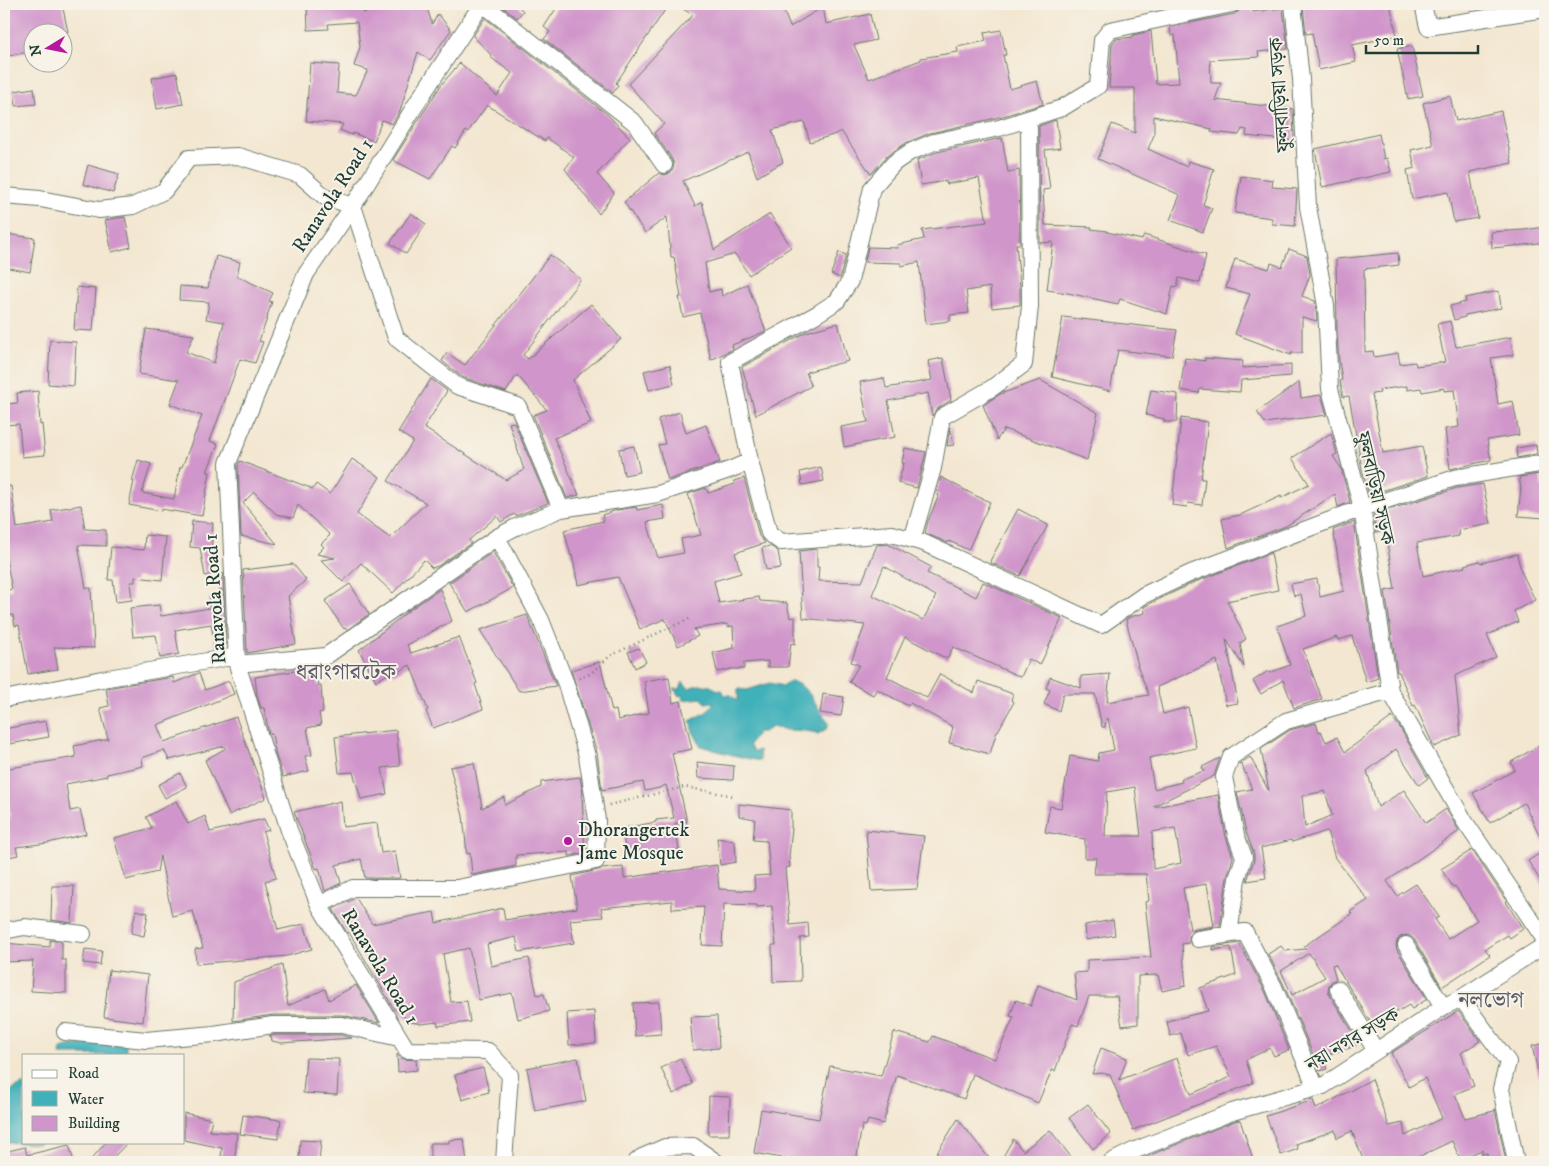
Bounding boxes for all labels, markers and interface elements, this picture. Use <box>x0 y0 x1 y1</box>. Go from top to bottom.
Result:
north arrow <box>22 22 72 72</box>
scale bar <box>1366 22 1479 54</box>
text: 50 m <box>1374 31 1404 50</box>
street label: ফুলবাড়িয়া সড়ক <box>1263 36 1297 154</box>
text: N <box>26 42 46 57</box>
street label: Ranavola Road 1 <box>287 134 379 258</box>
street label: ফুলবাড়িয়া সড়ক <box>1349 428 1401 548</box>
street label: Ranavola Road 1 <box>198 533 233 665</box>
district label: ধরাংগারটেক <box>296 658 397 686</box>
place label: Dhorangertek Jame Mosque <box>576 818 689 866</box>
marker: Dhorangertek Jame Mosque <box>562 835 574 847</box>
street label: Ranavola Road 1 <box>335 904 424 1029</box>
district label: নলভোগ <box>1457 987 1525 1014</box>
street label: নয়া নগর সড়ক <box>1301 1002 1405 1078</box>
legend <box>22 1054 185 1144</box>
text: Road <box>68 1064 100 1083</box>
text: Water <box>67 1090 104 1109</box>
text: Building <box>68 1114 120 1133</box>

